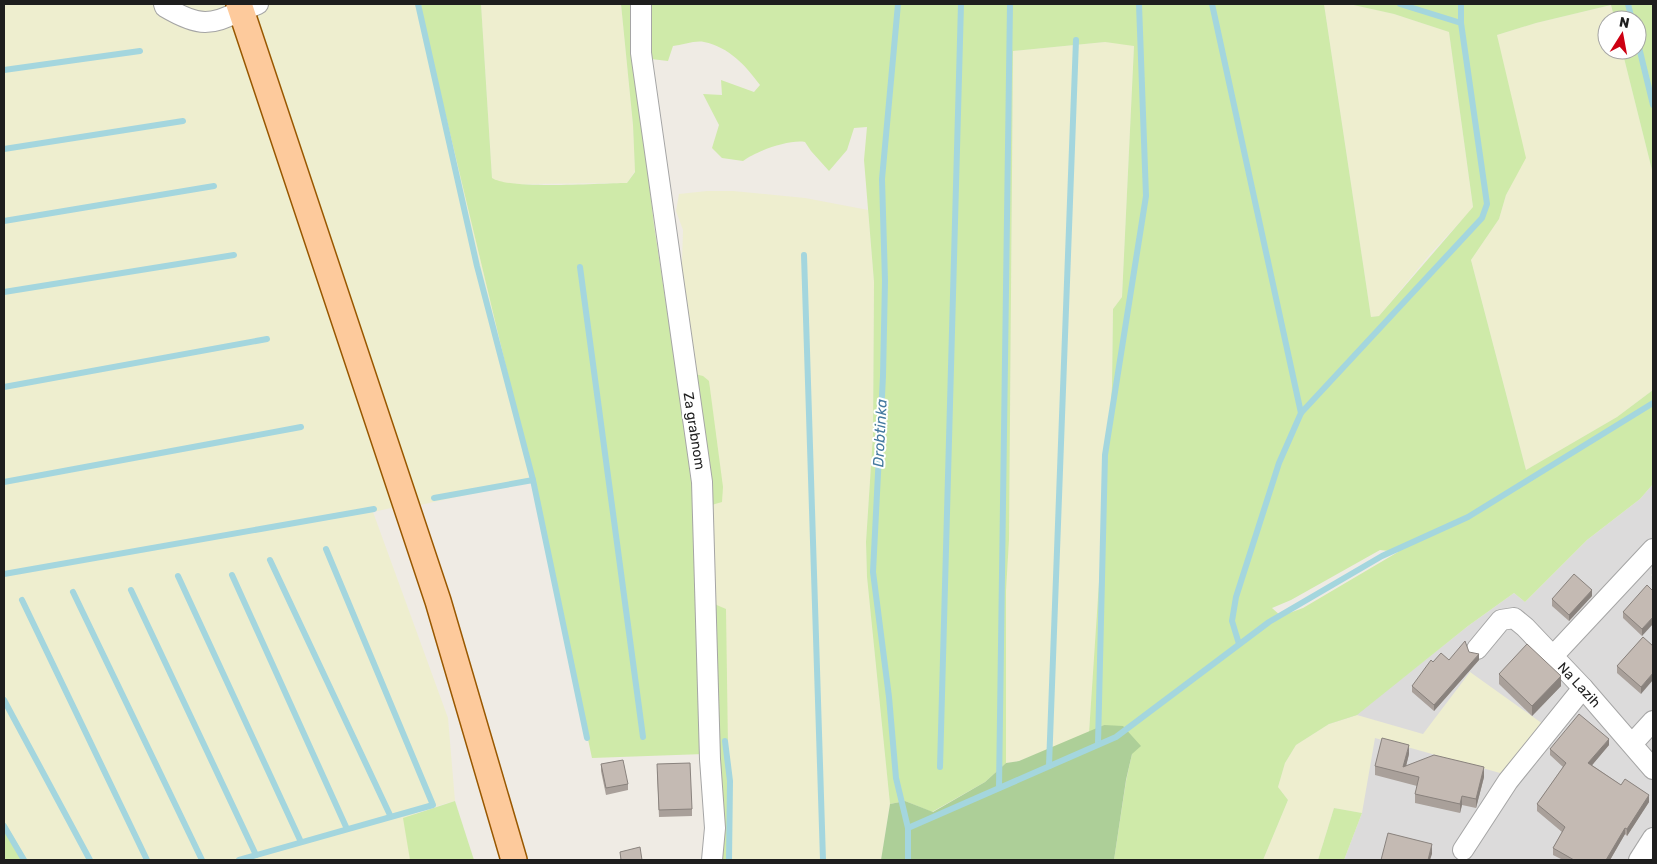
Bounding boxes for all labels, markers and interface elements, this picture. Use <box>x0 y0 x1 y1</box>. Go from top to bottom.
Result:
north arrow <box>1597 10 1647 60</box>
text: N <box>1618 13 1631 32</box>
street label: Za grabnom <box>679 391 709 471</box>
water label: Drobtinka <box>869 398 891 468</box>
street label: Na Lazih <box>1554 659 1604 711</box>

